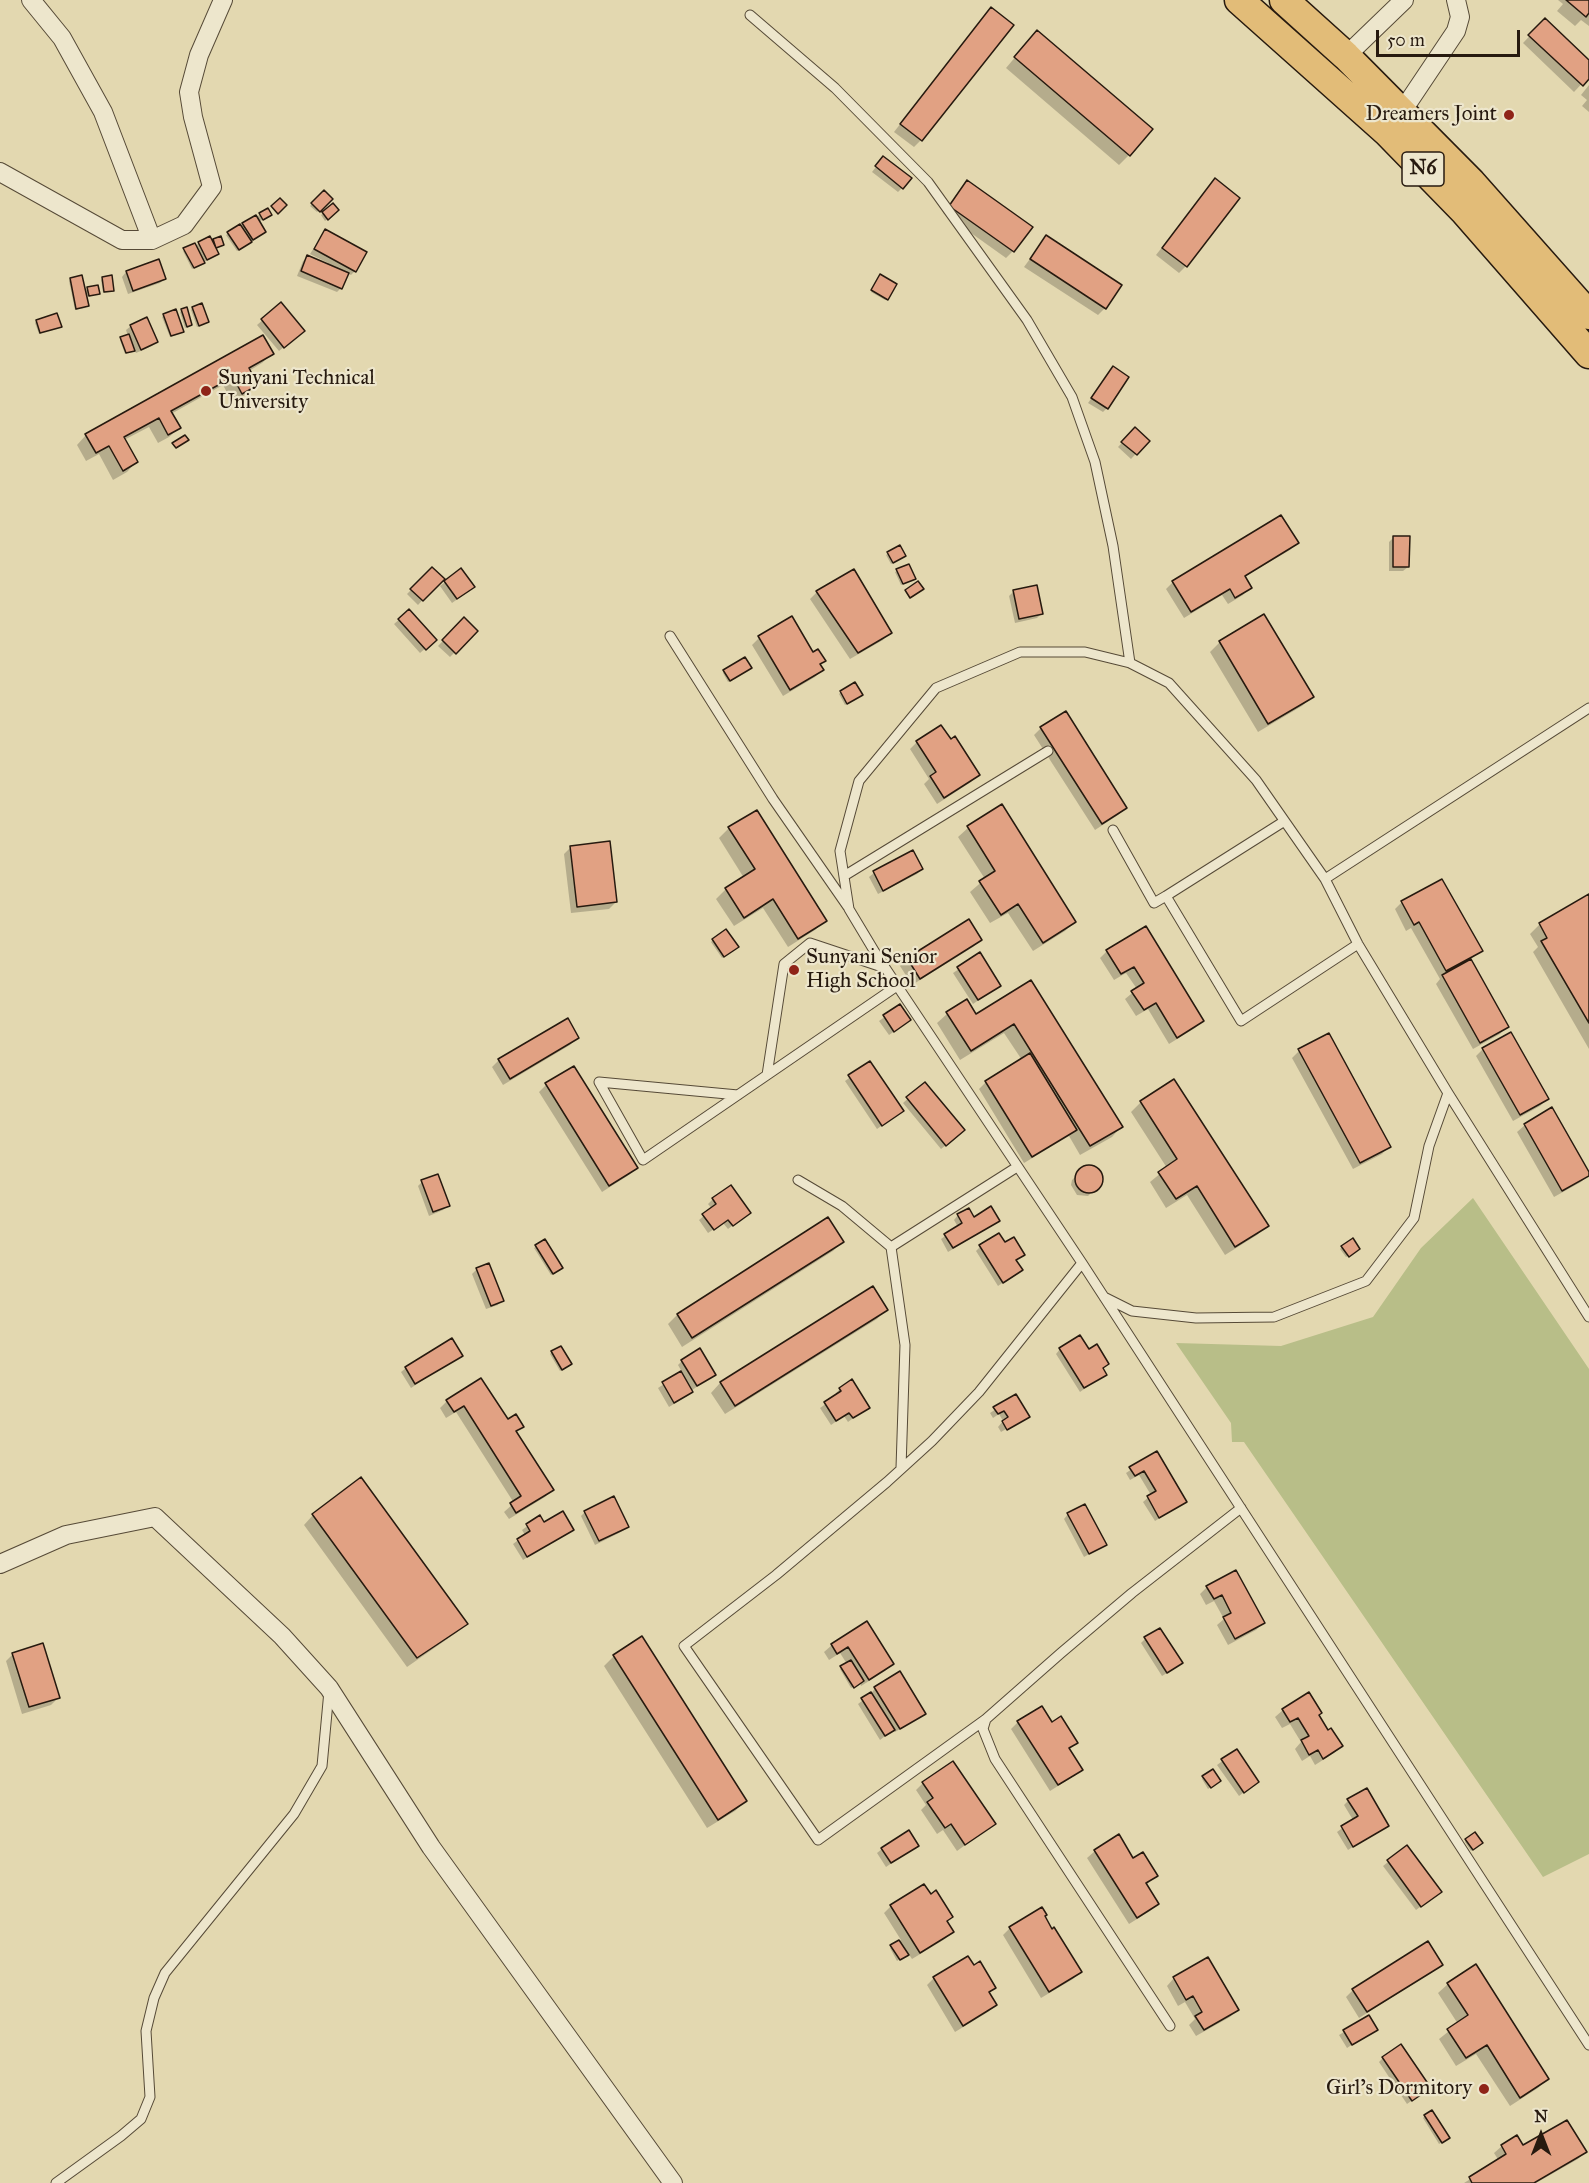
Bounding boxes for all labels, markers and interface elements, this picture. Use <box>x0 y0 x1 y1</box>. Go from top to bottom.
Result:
scale bar <box>1379 18 1523 56</box>
text: 50 m <box>1387 29 1425 51</box>
place label: Dreamers Joint <box>1365 102 1497 128</box>
marker: Dreamers Joint <box>1502 108 1516 122</box>
road number: N6 <box>1402 152 1444 186</box>
place label: Sunyani Technical University <box>218 366 375 416</box>
marker: Sunyani Technical University <box>199 384 213 398</box>
place label: Sunyani Senior High School <box>806 945 937 995</box>
marker: Sunyani Senior High School <box>787 963 801 977</box>
place label: Girl's Dormitory <box>1326 2076 1472 2102</box>
marker: Girl's Dormitory <box>1477 2082 1491 2096</box>
north arrow <box>1511 2105 1571 2165</box>
text: N <box>1534 2107 1548 2126</box>

